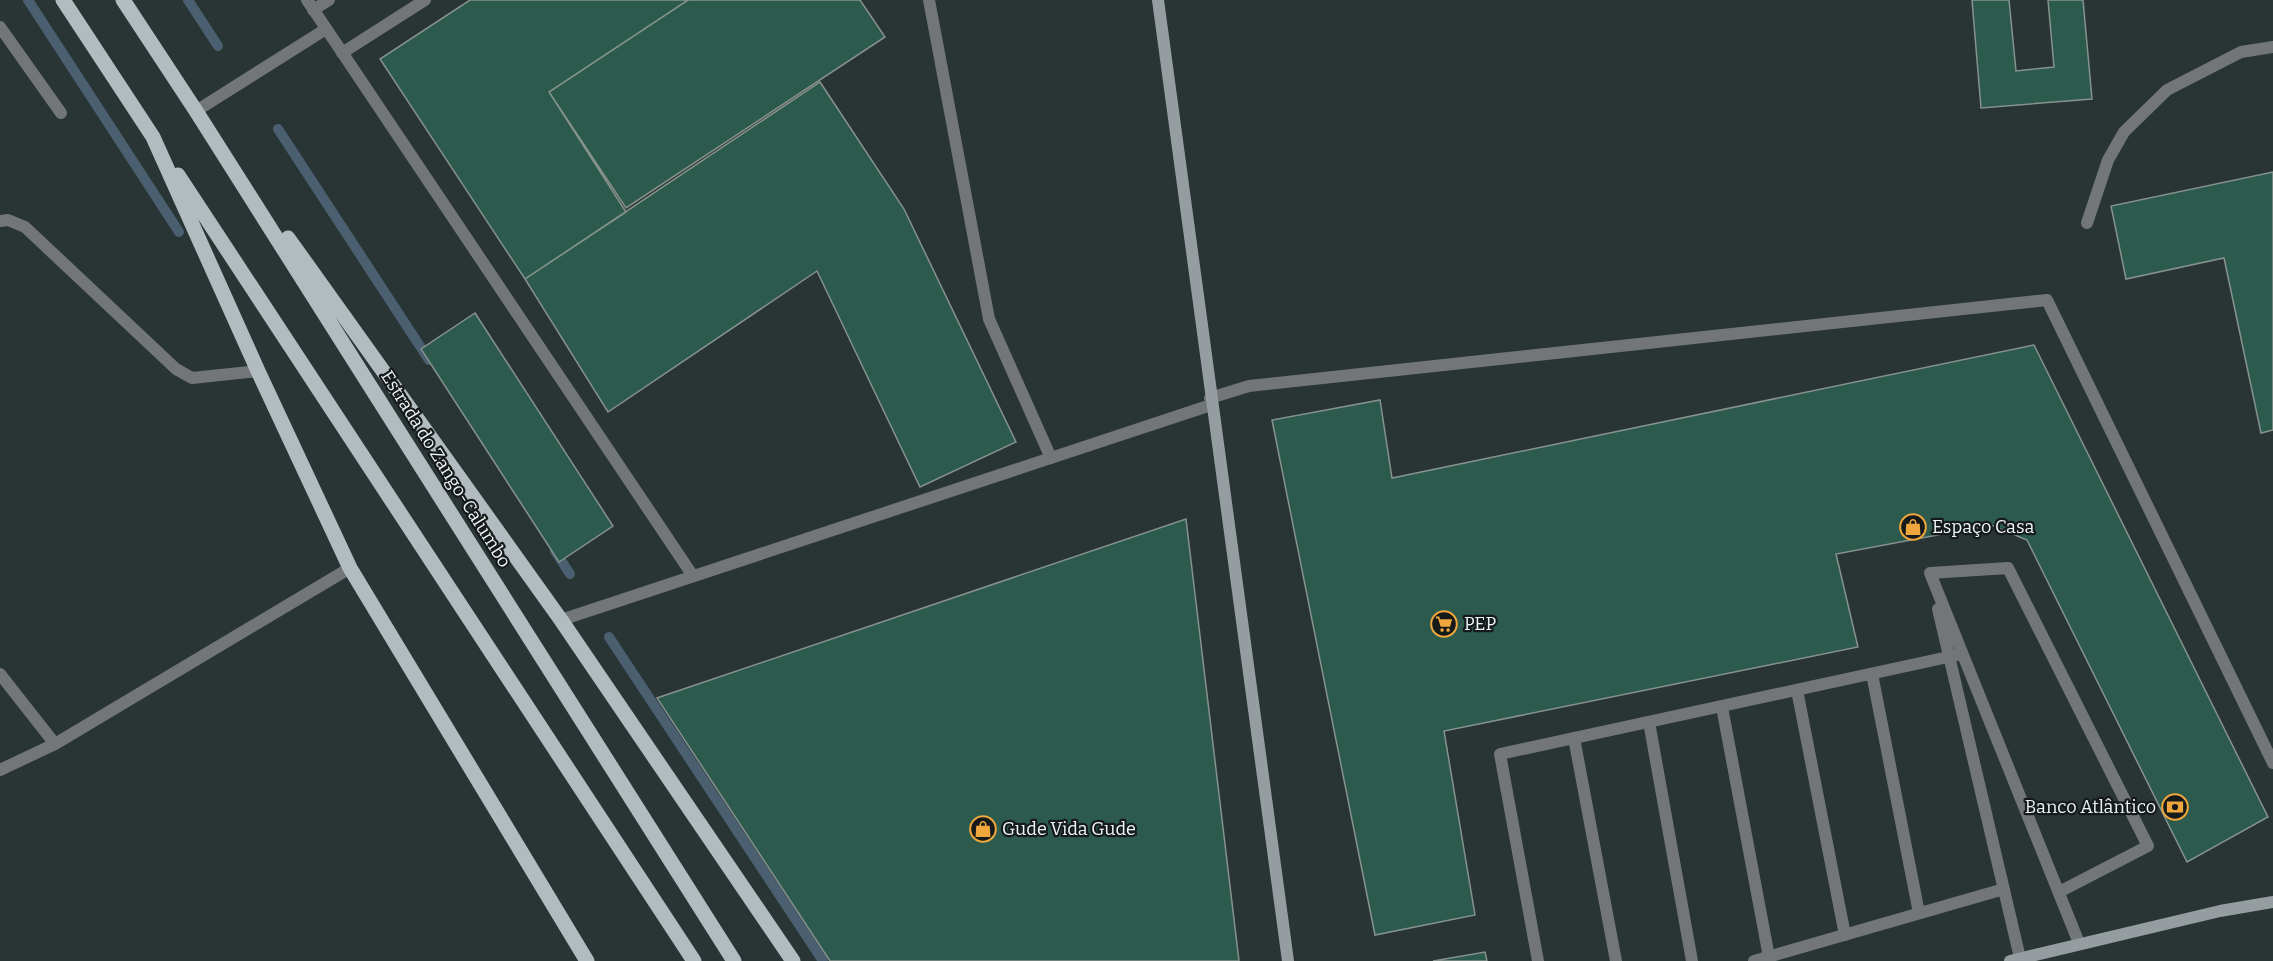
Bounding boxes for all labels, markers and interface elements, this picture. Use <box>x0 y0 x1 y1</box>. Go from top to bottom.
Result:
street label: Estrada do Zango-Calumbo <box>376 367 516 571</box>
shop icon: Espaço Casa <box>1898 512 1928 542</box>
place label: Espaço Casa <box>1932 516 2035 538</box>
supermarket icon: PEP <box>1429 609 1459 639</box>
place label: PEP <box>1464 613 1496 635</box>
bank icon: Banco Atlântico <box>2160 792 2190 822</box>
place label: Banco Atlântico <box>2025 796 2156 818</box>
shop icon: Gude Vida Gude <box>968 814 998 844</box>
place label: Gude Vida Gude <box>1002 818 1136 840</box>

